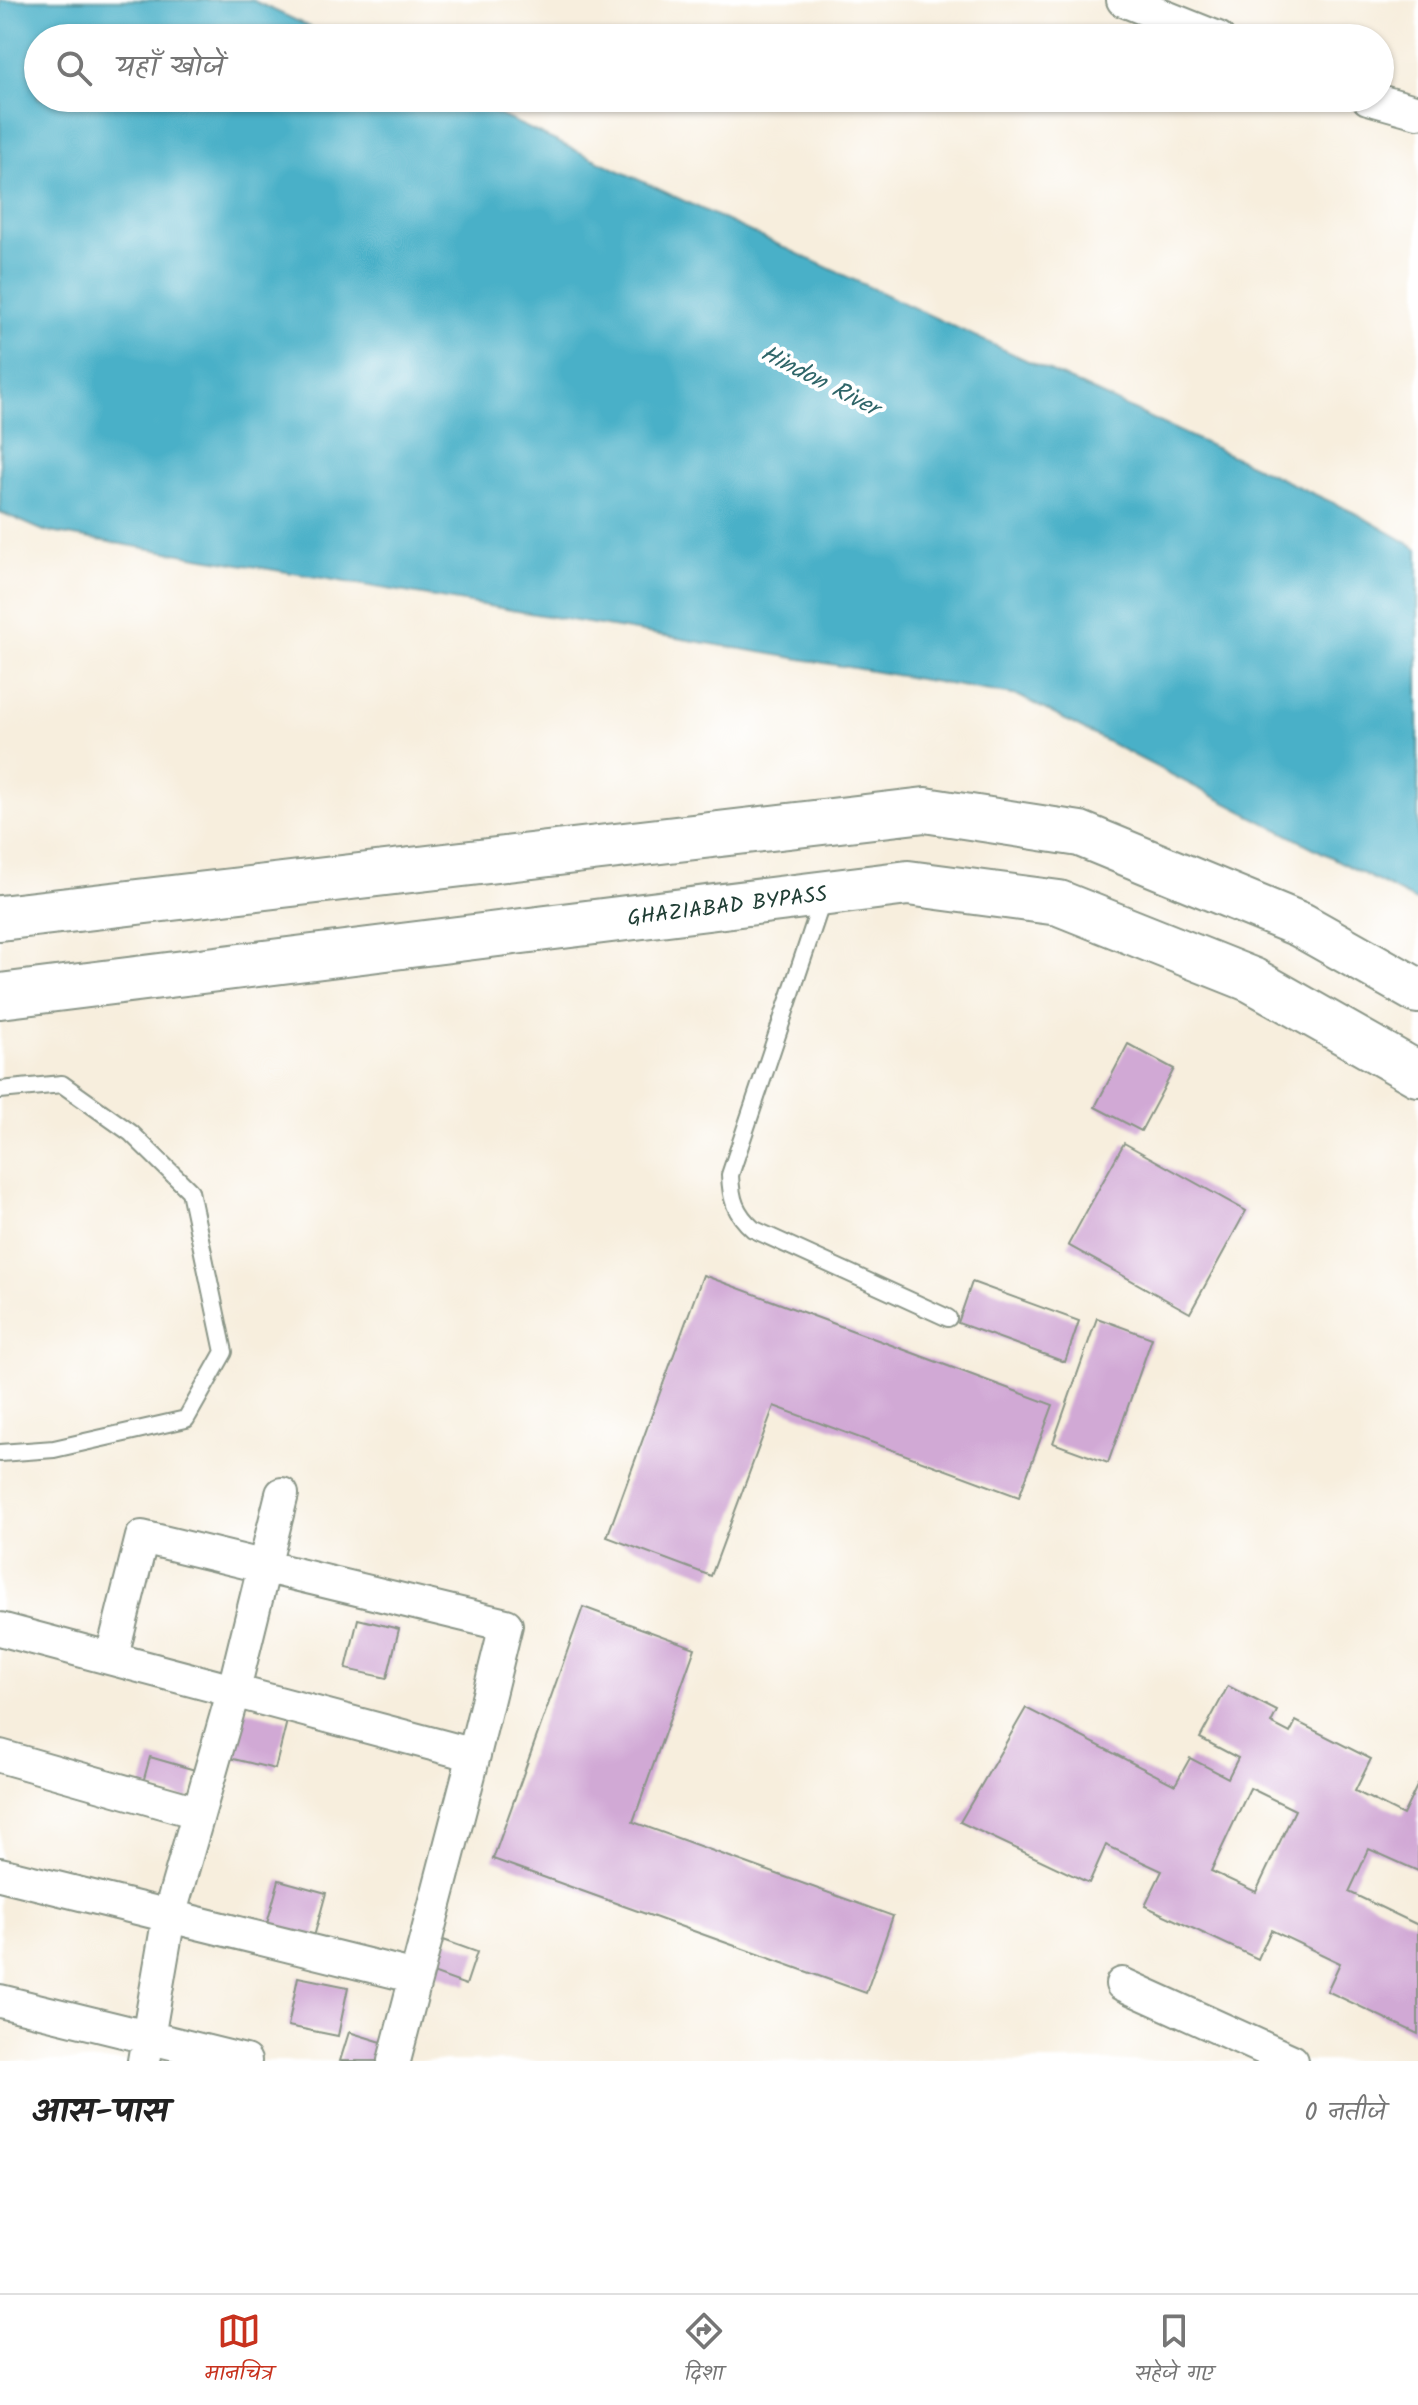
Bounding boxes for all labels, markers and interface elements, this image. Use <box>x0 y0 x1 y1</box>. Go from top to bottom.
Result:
search box <box>24 24 1394 112</box>
text: यहाँ खोजें <box>116 44 224 92</box>
icon: search <box>52 46 96 90</box>
water label: Hindon River <box>753 335 890 430</box>
street label: GHAZIABAD BYPASS <box>625 878 830 937</box>
text: आस-पास <box>32 2086 169 2140</box>
text: 0 नतीजे <box>1305 2092 1386 2134</box>
tab: मानचित्र <box>205 2309 273 2392</box>
tab: दिशा <box>682 2309 726 2392</box>
tab: सहेजे गए <box>1135 2309 1213 2392</box>

